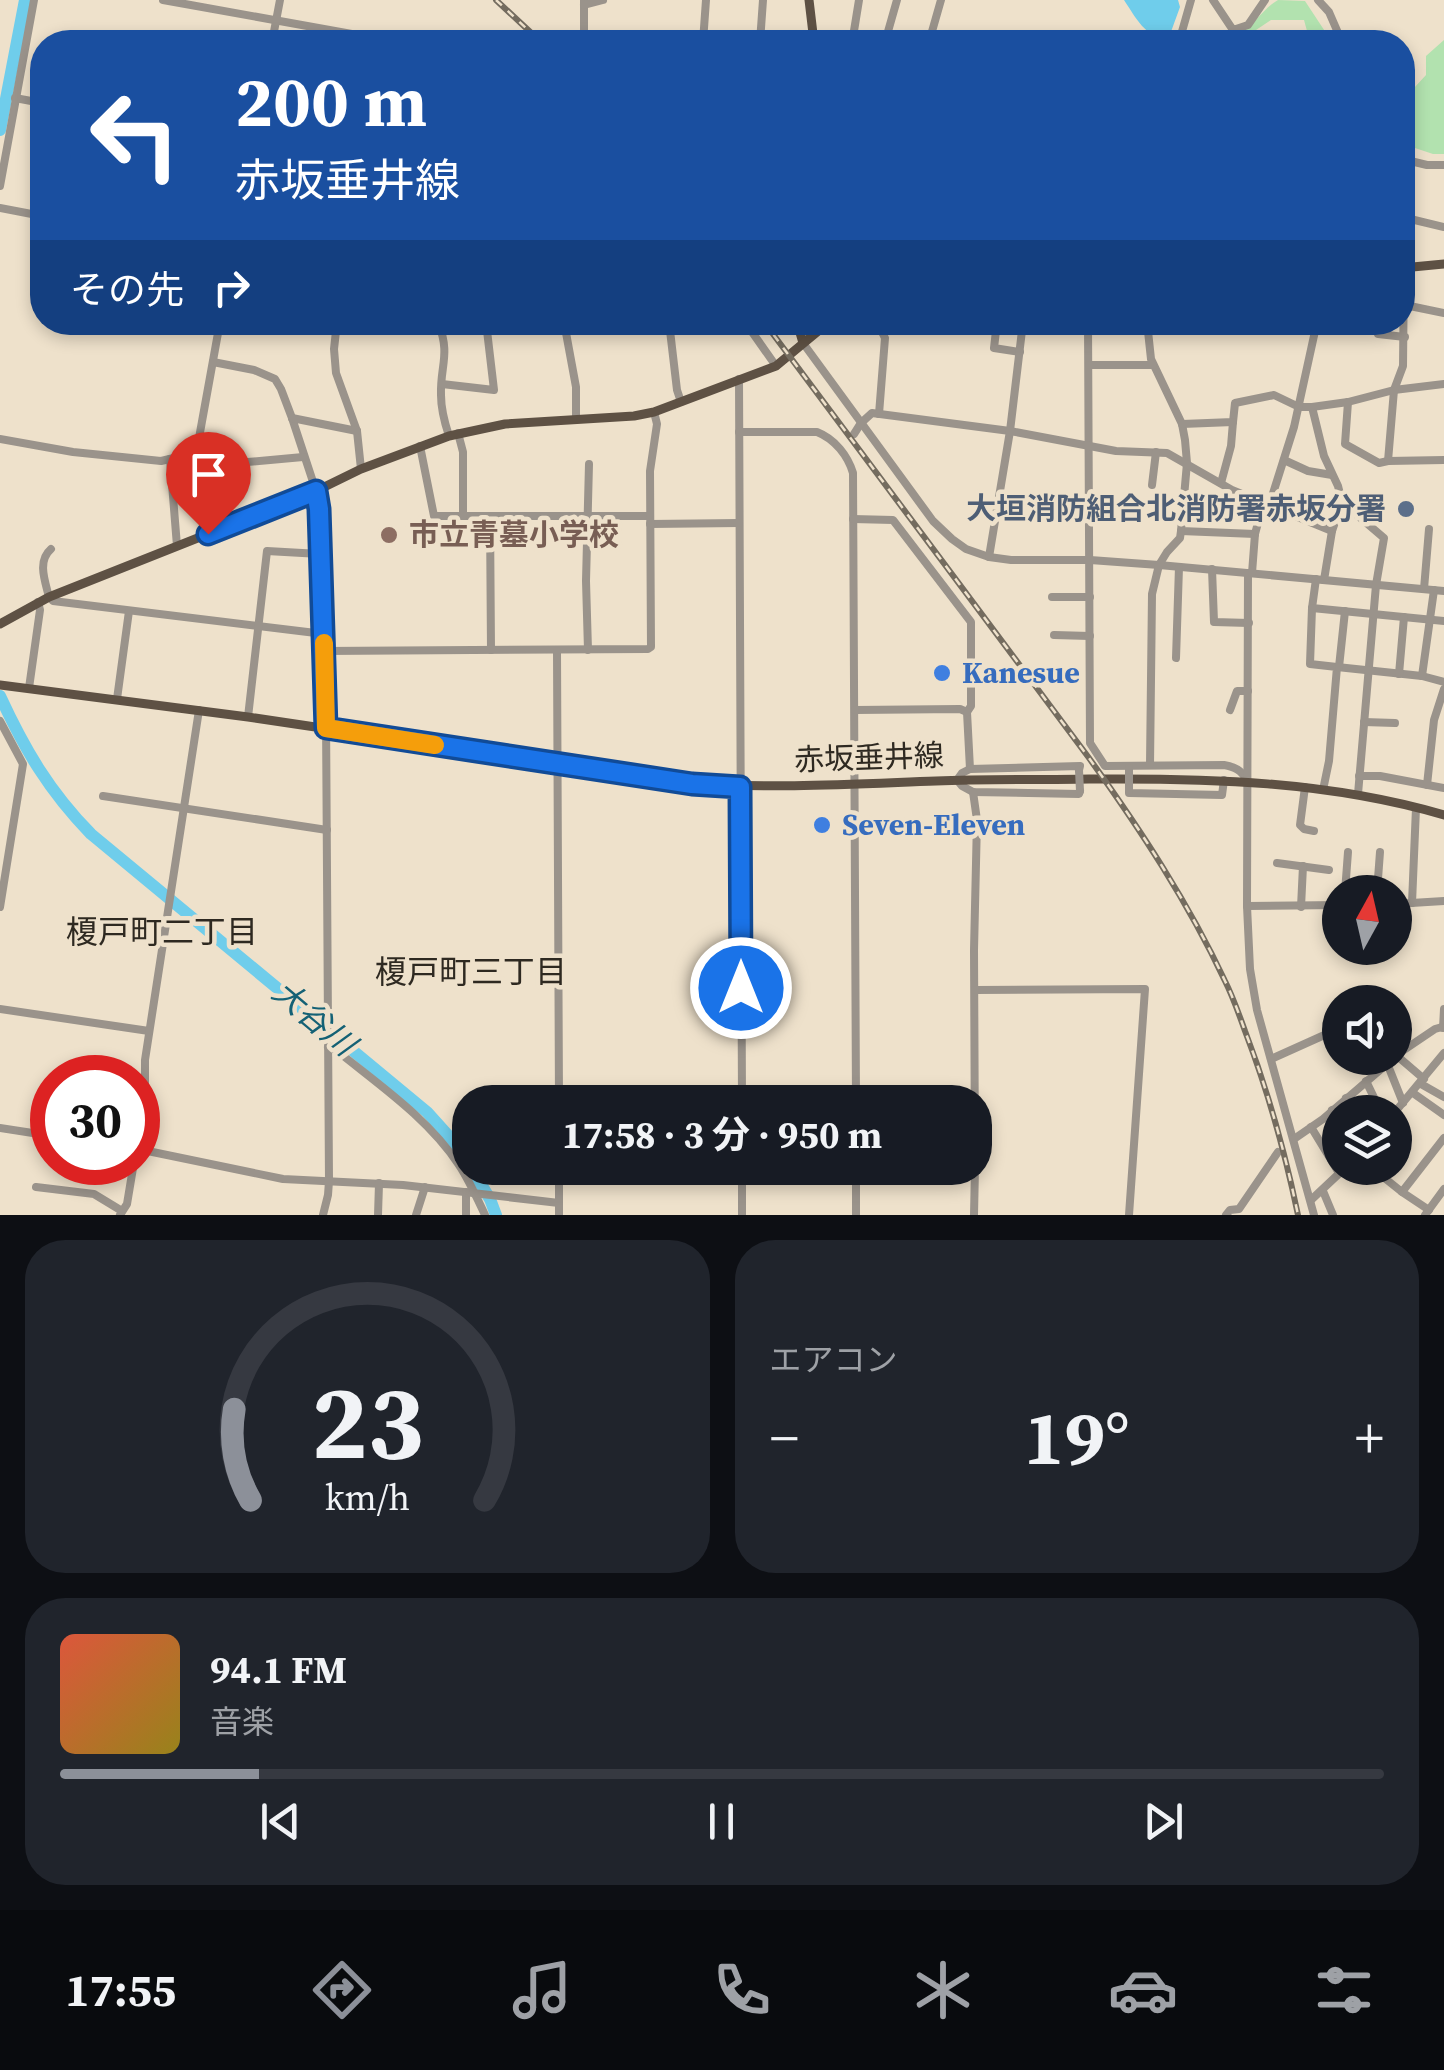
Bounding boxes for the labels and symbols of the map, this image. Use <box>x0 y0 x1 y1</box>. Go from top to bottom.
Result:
pin <box>166 432 251 535</box>
place label: 大垣消防組合北消防署赤坂分署 <box>966 488 1386 529</box>
marker: 大垣消防組合北消防署赤坂分署 <box>1395 498 1417 520</box>
place label: 市立青墓小学校 <box>409 514 619 555</box>
marker: 市立青墓小学校 <box>378 524 400 546</box>
place label: Kanesue <box>962 652 1080 693</box>
marker: Kanesue <box>931 662 953 684</box>
street label: 赤坂垂井線 <box>793 734 945 781</box>
place label: Seven-Eleven <box>842 804 1025 845</box>
marker: Seven-Eleven <box>811 814 833 836</box>
north arrow <box>1322 875 1412 965</box>
district label: 榎戸町二丁目 <box>66 910 258 954</box>
position arrow <box>689 936 793 1040</box>
district label: 榎戸町三丁目 <box>375 950 567 994</box>
water label: 大谷川 <box>263 970 367 1068</box>
speed limit sign: 30 <box>30 1055 160 1185</box>

